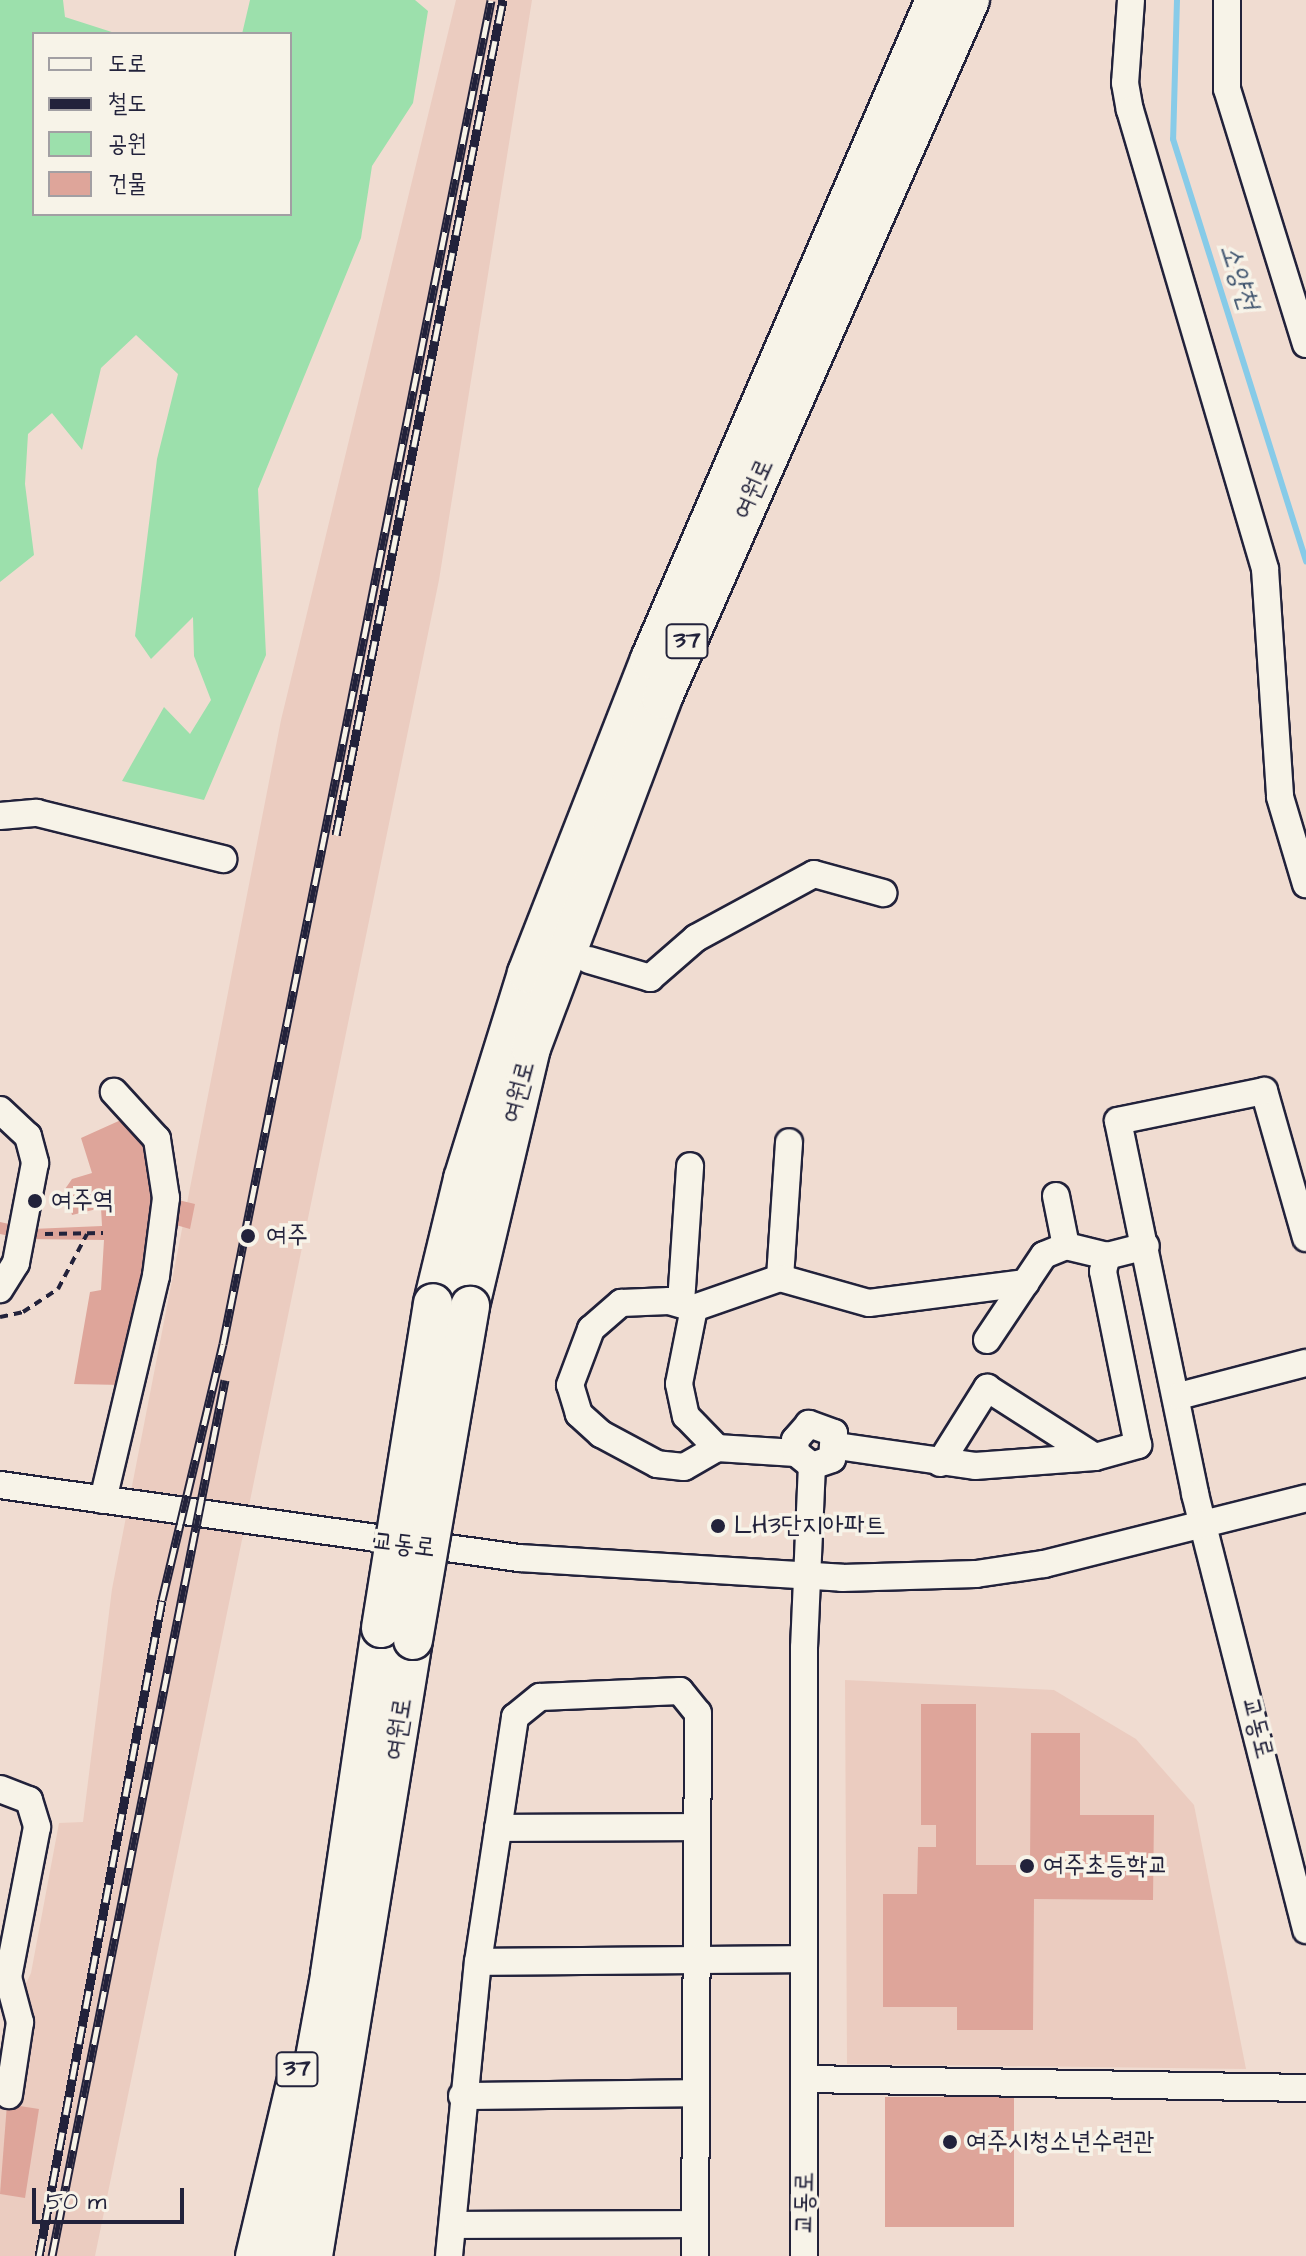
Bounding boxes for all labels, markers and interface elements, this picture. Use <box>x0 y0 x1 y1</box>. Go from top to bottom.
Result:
legend <box>32 32 292 216</box>
text: 도로 <box>108 47 147 81</box>
text: 철도 <box>108 87 147 121</box>
text: 공원 <box>108 127 147 161</box>
text: 건물 <box>108 167 147 201</box>
water label: 소양천 <box>1213 240 1265 314</box>
street label: 여원로 <box>727 454 781 524</box>
road number: 37 <box>665 621 709 661</box>
street label: 여원로 <box>496 1058 542 1126</box>
place label: 여주역 <box>51 1185 114 1217</box>
marker: 여주역 <box>26 1192 44 1210</box>
place label: 여주 <box>266 1220 308 1252</box>
marker: 여주 <box>237 1225 259 1247</box>
place label: LH3단지아파트 <box>734 1510 886 1542</box>
marker: LH3단지아파트 <box>709 1517 727 1535</box>
street label: 교동로 <box>371 1526 437 1564</box>
street label: 교동로 <box>1234 1694 1280 1762</box>
street label: 여원로 <box>379 1696 419 1762</box>
place label: 여주초등학교 <box>1043 1850 1169 1882</box>
marker: 여주초등학교 <box>1018 1857 1036 1875</box>
road number: 37 <box>275 2049 319 2089</box>
place label: 여주시청소년수련관 <box>966 2126 1154 2158</box>
marker: 여주시청소년수련관 <box>941 2133 959 2151</box>
street label: 교동로 <box>789 2171 821 2235</box>
scale bar <box>36 2172 188 2222</box>
text: 50 m <box>46 2185 106 2219</box>

